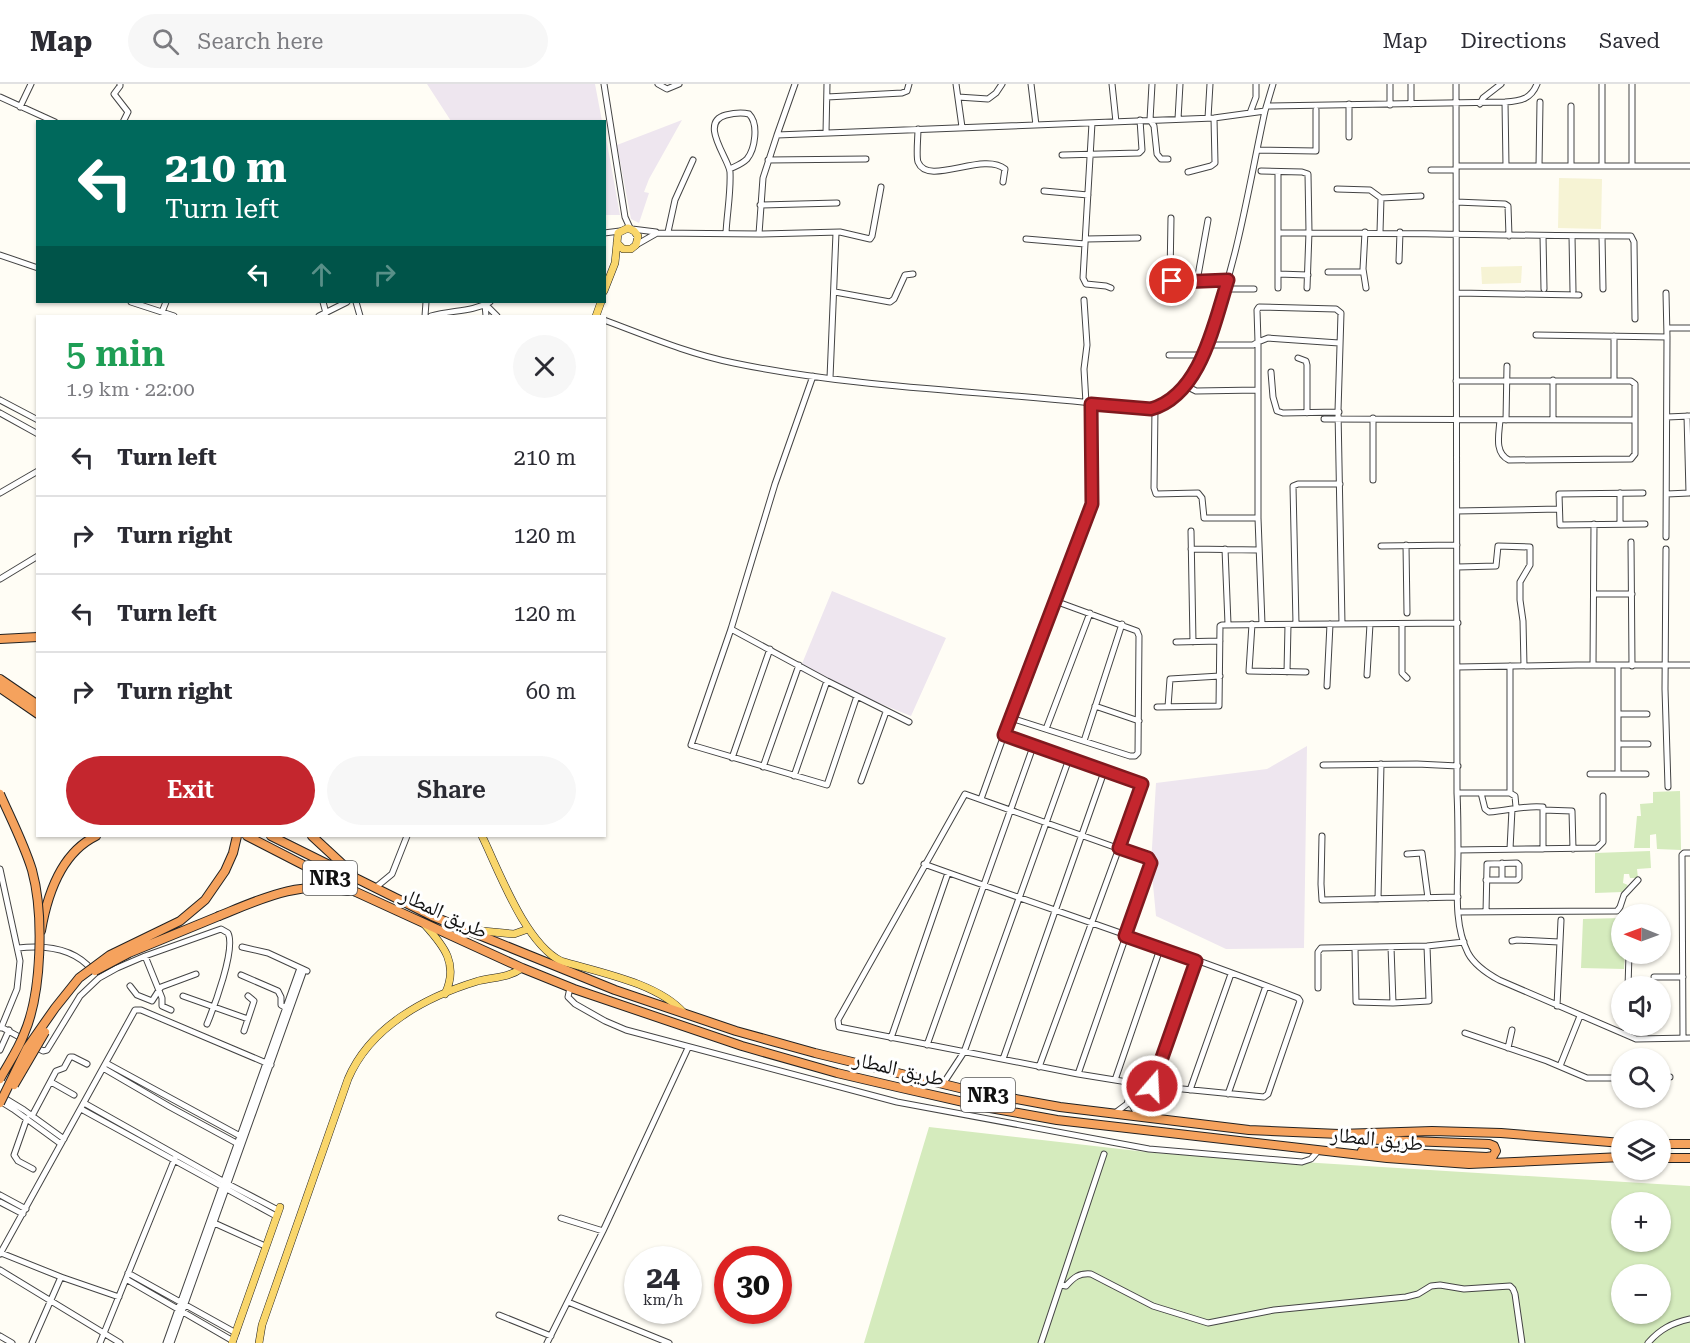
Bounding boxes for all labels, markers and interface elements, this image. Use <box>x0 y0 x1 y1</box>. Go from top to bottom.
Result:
search box <box>128 14 548 68</box>
text: Map <box>30 25 92 58</box>
icon: search <box>149 25 182 58</box>
text: Search here <box>197 29 323 54</box>
text: Map <box>1383 29 1427 53</box>
text: Directions <box>1460 29 1566 53</box>
text: Saved <box>1599 29 1660 53</box>
text: 210 m <box>165 143 287 192</box>
icon: left <box>66 144 144 222</box>
text: Turn left <box>165 193 279 225</box>
pin <box>1146 255 1197 306</box>
icon: left <box>242 258 275 291</box>
icon: ahead <box>305 258 338 291</box>
icon: right <box>368 258 401 291</box>
icon: arrive <box>1155 264 1188 297</box>
text: 5 min <box>66 333 165 375</box>
button: close <box>513 335 576 398</box>
text: 1.9 km · 22:00 <box>66 377 195 401</box>
icon: left <box>66 441 99 474</box>
text: Turn left <box>117 445 217 470</box>
text: 210 m <box>513 445 576 470</box>
icon: right <box>66 519 99 552</box>
text: Turn right <box>117 523 232 548</box>
text: 120 m <box>513 523 576 548</box>
icon: left <box>66 597 99 630</box>
text: Turn left <box>117 601 217 626</box>
text: 120 m <box>513 601 576 626</box>
icon: right <box>66 675 99 708</box>
text: Turn right <box>117 679 232 704</box>
text: 60 m <box>526 679 576 704</box>
button: Exit <box>66 756 315 825</box>
button: Share <box>327 756 576 825</box>
road number: NR3 <box>303 861 357 895</box>
street label: طريق المطار <box>395 882 491 944</box>
north arrow <box>1611 904 1671 964</box>
map controls <box>1611 904 1671 1324</box>
button: sound <box>1611 976 1671 1036</box>
street label: طريق المطار <box>850 1047 947 1092</box>
button: search <box>1611 1048 1671 1108</box>
position arrow <box>1120 1054 1184 1118</box>
road number: NR3 <box>961 1078 1015 1112</box>
button: layers <box>1611 1120 1671 1180</box>
street label: طريق المطار <box>1328 1122 1425 1157</box>
button: + <box>1611 1192 1671 1252</box>
speed limit sign: 30 <box>714 1246 792 1324</box>
text: 24 <box>646 1260 680 1295</box>
button: − <box>1611 1264 1671 1324</box>
text: km/h <box>643 1291 683 1309</box>

